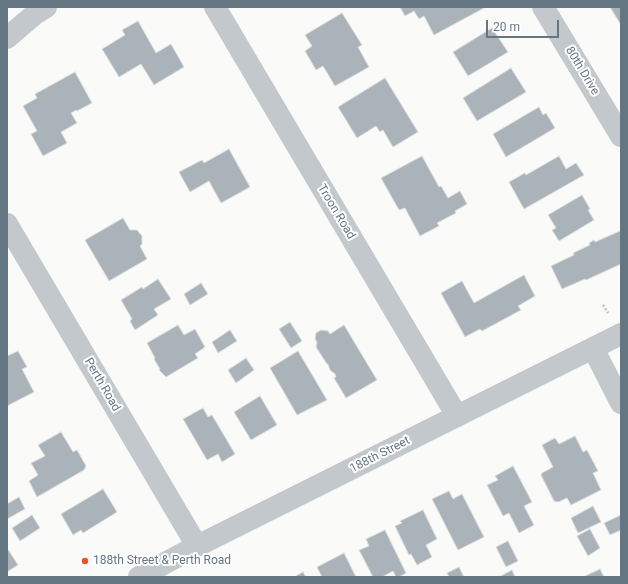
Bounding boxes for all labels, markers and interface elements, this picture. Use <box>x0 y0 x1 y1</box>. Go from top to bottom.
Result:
scale bar <box>488 12 561 38</box>
text: 20 m <box>493 20 520 34</box>
street label: 80th Drive <box>562 44 602 98</box>
street label: Troon Road <box>314 182 358 242</box>
street label: Perth Road <box>81 356 123 414</box>
street label: 188th Street <box>348 434 412 476</box>
place label: 188th Street & Perth Road <box>93 554 231 568</box>
marker: 188th Street & Perth Road <box>80 556 90 566</box>

